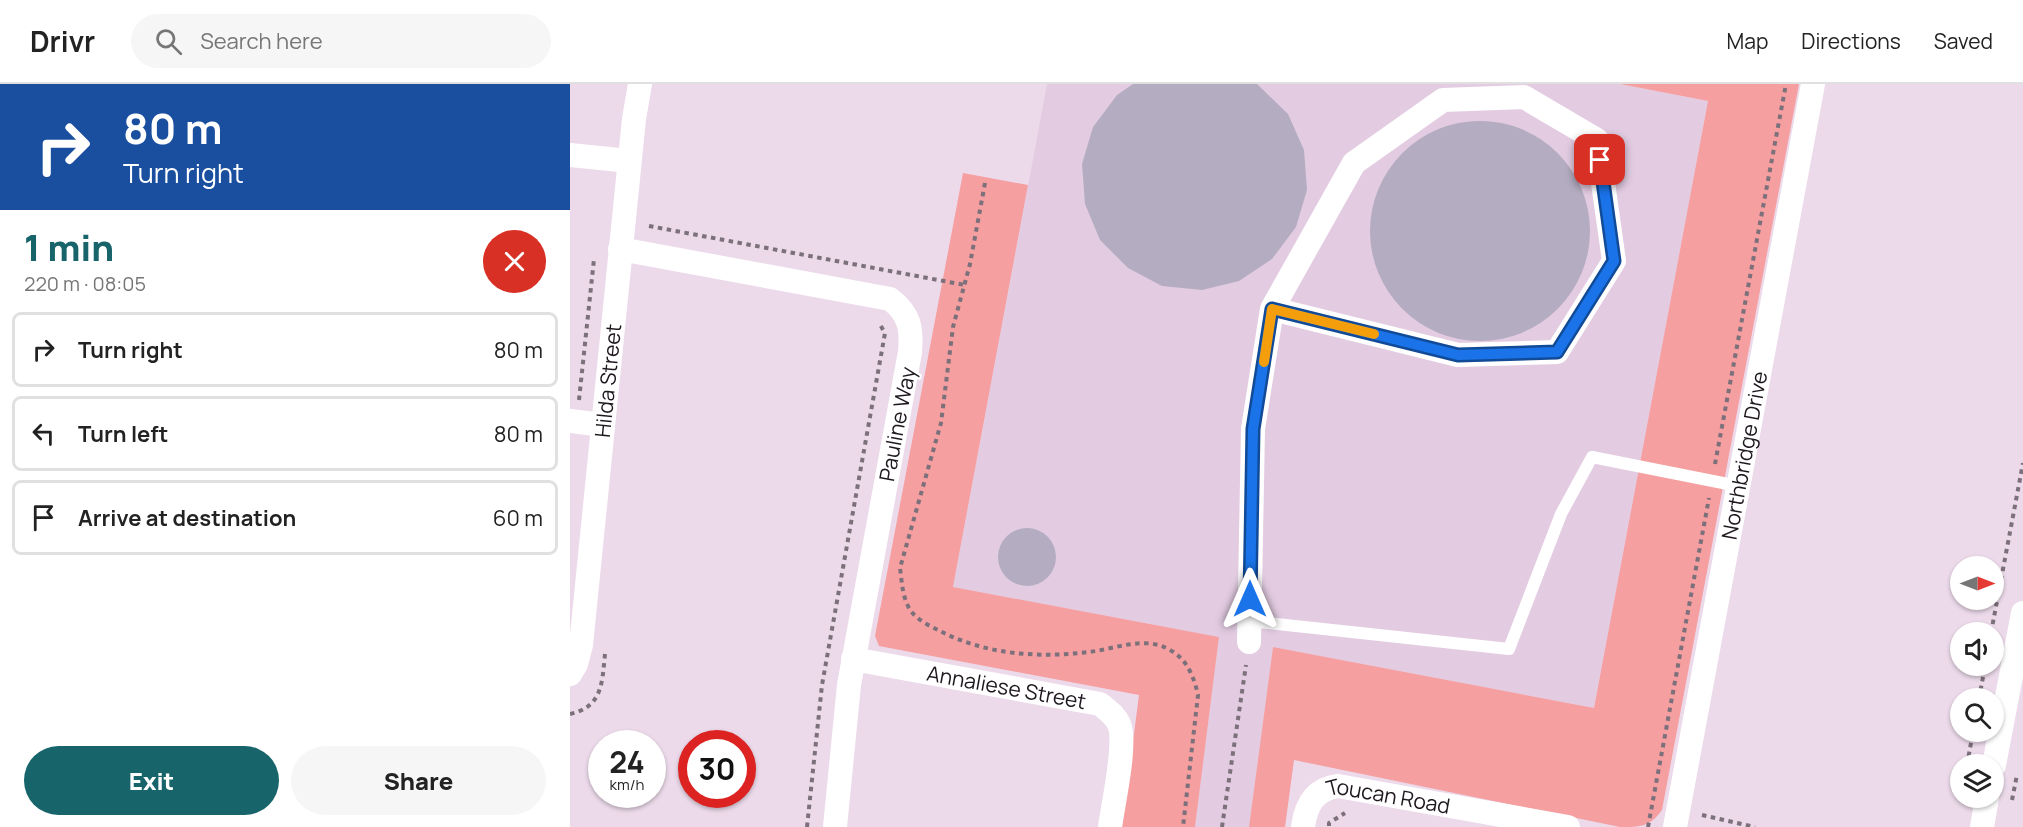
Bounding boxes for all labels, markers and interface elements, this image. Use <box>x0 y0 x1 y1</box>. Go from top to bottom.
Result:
search box <box>131 14 551 68</box>
text: Drivr <box>30 22 95 60</box>
icon: search <box>152 25 185 58</box>
text: Search here <box>200 26 323 56</box>
text: Map <box>1727 27 1768 55</box>
text: Directions <box>1801 27 1901 55</box>
text: Saved <box>1934 27 1993 55</box>
text: 80 m <box>123 99 223 157</box>
icon: right <box>24 108 102 186</box>
pin <box>1574 134 1625 185</box>
icon: arrive <box>1583 143 1616 176</box>
text: Turn right <box>123 154 244 191</box>
text: 1 min <box>24 223 114 272</box>
button: close <box>483 230 546 293</box>
text: 220 m · 08:05 <box>24 270 146 297</box>
street label: Hilda Street <box>588 322 627 439</box>
icon: right <box>27 333 60 366</box>
text: Turn right <box>78 335 183 365</box>
text: 80 m <box>494 335 543 365</box>
street label: Pauline Way <box>872 364 922 484</box>
street label: Northbridge Drive <box>1715 369 1773 542</box>
icon: left <box>27 417 60 450</box>
text: Turn left <box>78 419 168 449</box>
text: 80 m <box>494 419 543 449</box>
icon: arrive <box>27 501 60 534</box>
text: Arrive at destination <box>78 503 296 533</box>
text: 60 m <box>493 503 543 533</box>
north arrow <box>1950 556 2004 610</box>
map controls <box>1950 556 2004 808</box>
position arrow <box>1218 567 1282 631</box>
button: sound <box>1950 622 2004 676</box>
street label: Annaliese Street <box>925 659 1088 715</box>
button: search <box>1950 688 2004 742</box>
speed limit sign: 30 <box>678 730 756 808</box>
text: 24 <box>609 741 645 782</box>
button: Exit <box>24 746 279 815</box>
button: Share <box>291 746 546 815</box>
button: layers <box>1950 754 2004 808</box>
street label: Toucan Road <box>1323 772 1452 820</box>
text: km/h <box>610 774 644 795</box>

